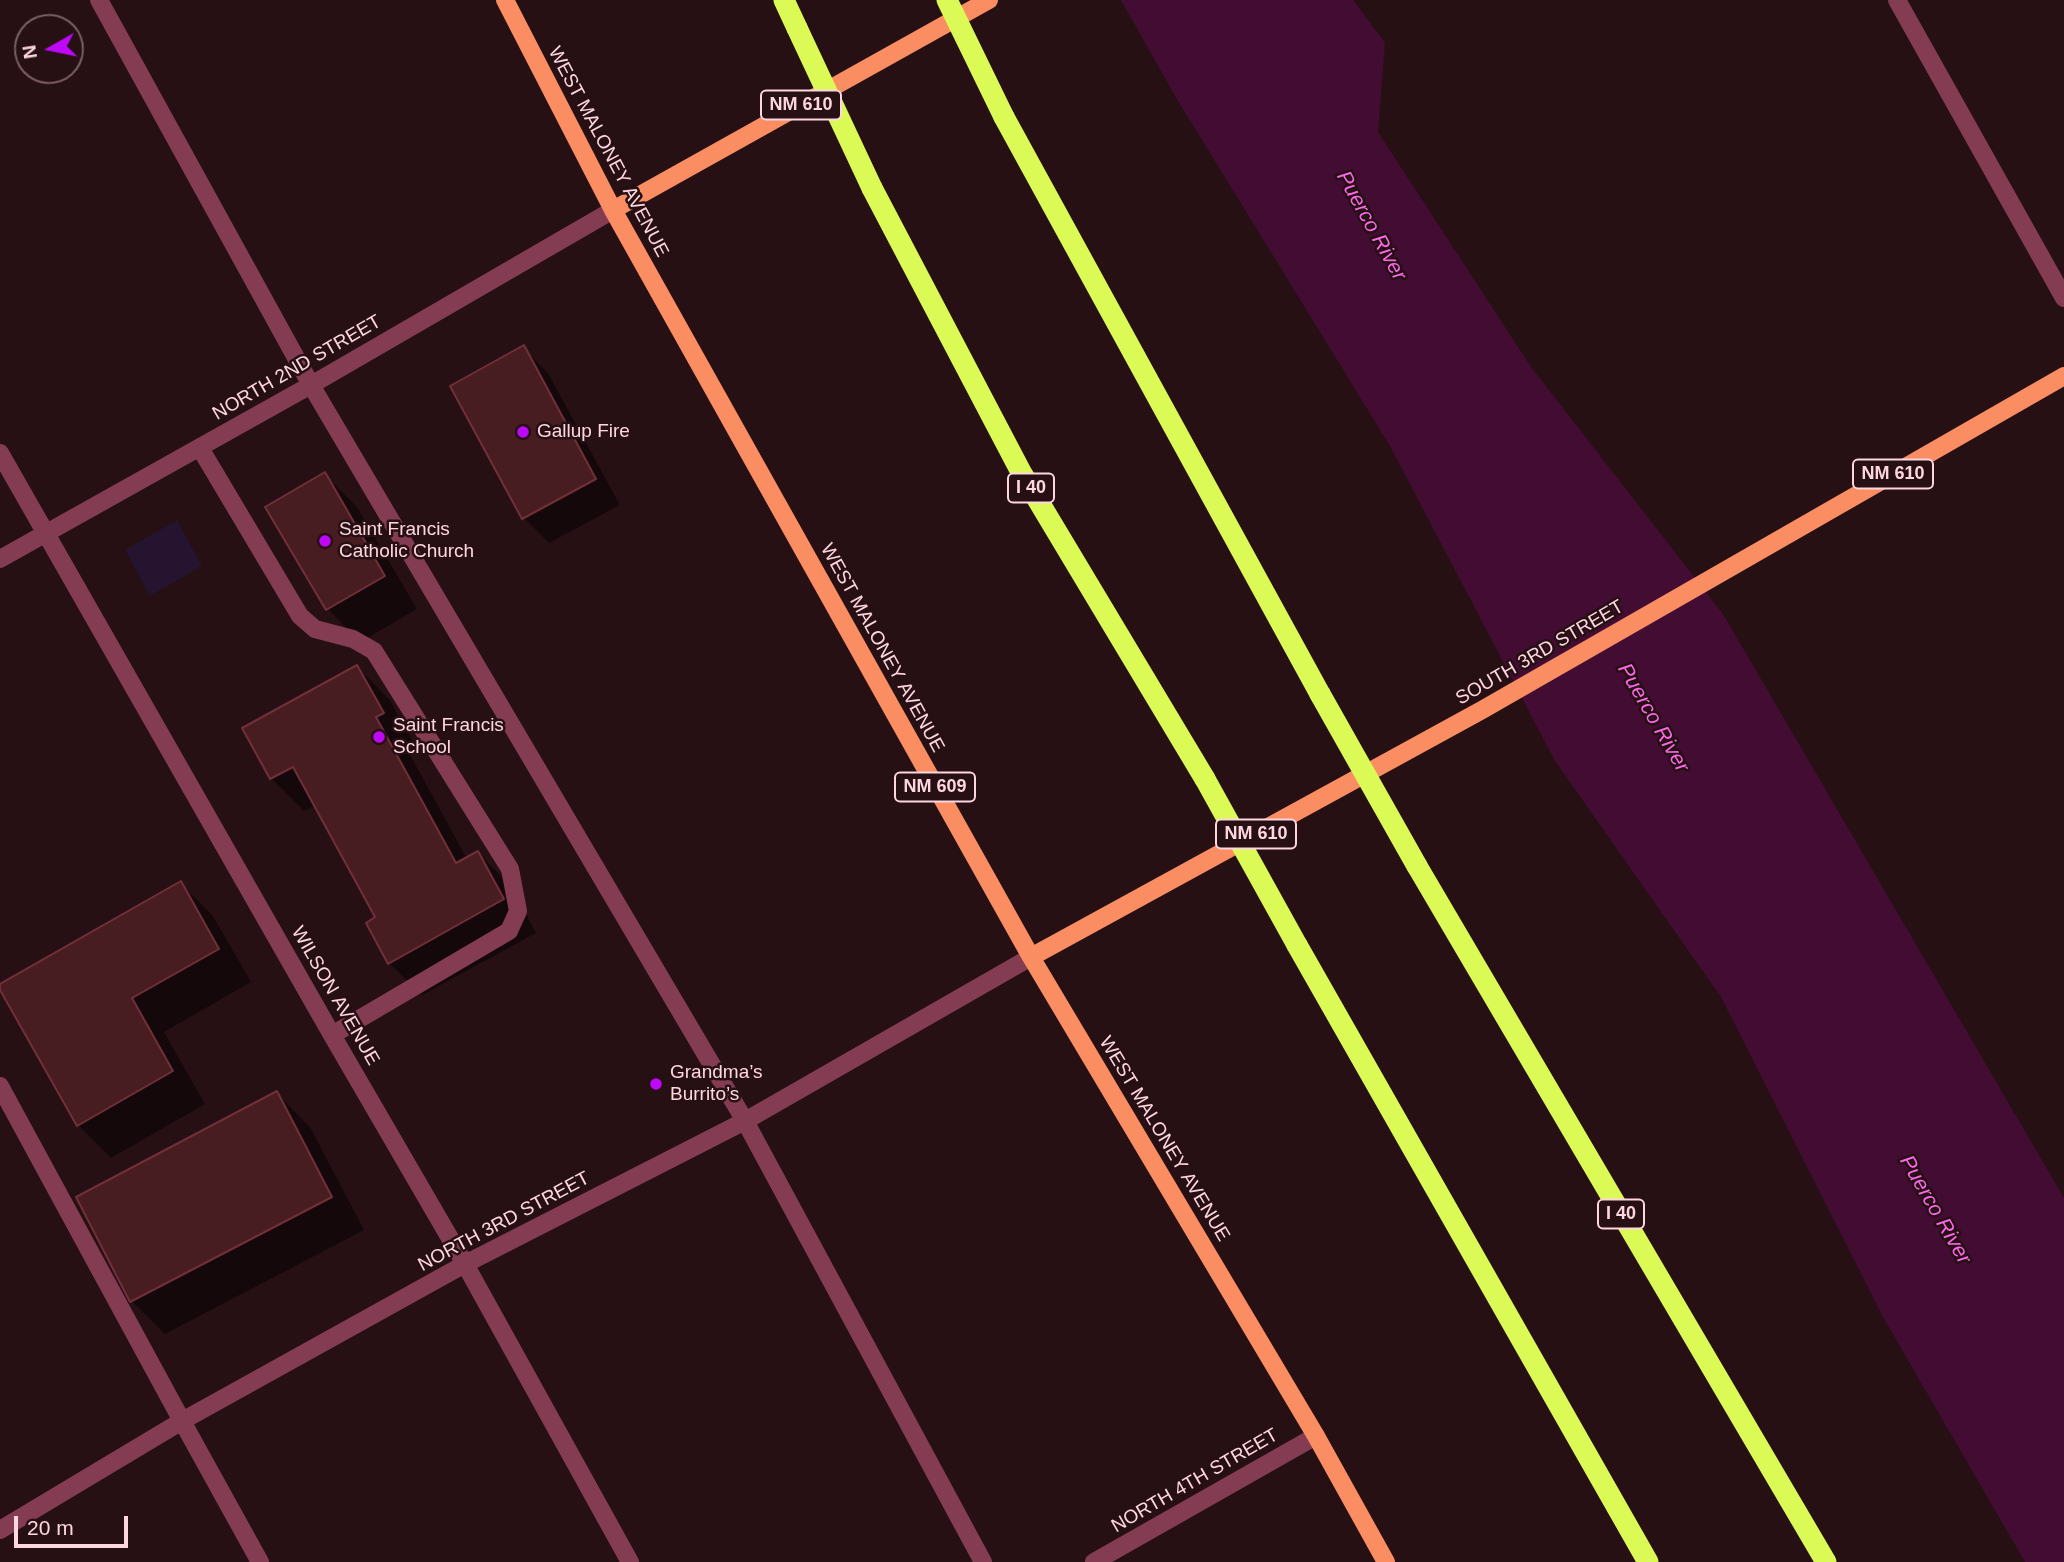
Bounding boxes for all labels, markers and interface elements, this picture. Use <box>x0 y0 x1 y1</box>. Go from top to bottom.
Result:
north arrow <box>14 14 84 84</box>
street label: WEST MALONEY AVENUE <box>543 43 673 261</box>
text: N <box>18 44 41 60</box>
road number: NM 610 <box>761 90 841 120</box>
water label: Puerco River <box>1331 167 1411 285</box>
street label: NORTH 2ND STREET <box>209 310 385 426</box>
place label: Gallup Fire <box>537 421 630 443</box>
marker: Gallup Fire <box>515 424 531 440</box>
road number: NM 610 <box>1853 460 1933 488</box>
road number: I 40 <box>1008 474 1054 502</box>
place label: Saint Francis Catholic Church <box>339 519 474 563</box>
marker: Saint Francis Catholic Church <box>317 533 333 549</box>
street label: WEST MALONEY AVENUE <box>815 540 949 756</box>
street label: SOUTH 3RD STREET <box>1452 596 1628 710</box>
water label: Puerco River <box>1612 659 1694 777</box>
place label: Saint Francis School <box>393 715 504 759</box>
marker: Saint Francis School <box>371 729 387 745</box>
road number: NM 609 <box>895 772 975 802</box>
road number: NM 610 <box>1216 820 1296 848</box>
street label: WILSON AVENUE <box>286 922 384 1070</box>
street label: WEST MALONEY AVENUE <box>1094 1032 1234 1246</box>
place label: Grandma’s Burrito’s <box>670 1062 763 1106</box>
marker: Grandma’s Burrito’s <box>648 1076 664 1092</box>
water label: Puerco River <box>1894 1151 1976 1269</box>
street label: NORTH 3RD STREET <box>414 1167 594 1277</box>
road number: I 40 <box>1598 1199 1644 1228</box>
street label: NORTH 4TH STREET <box>1108 1424 1282 1538</box>
scale bar <box>18 1502 131 1546</box>
text: 20 m <box>27 1516 74 1539</box>

